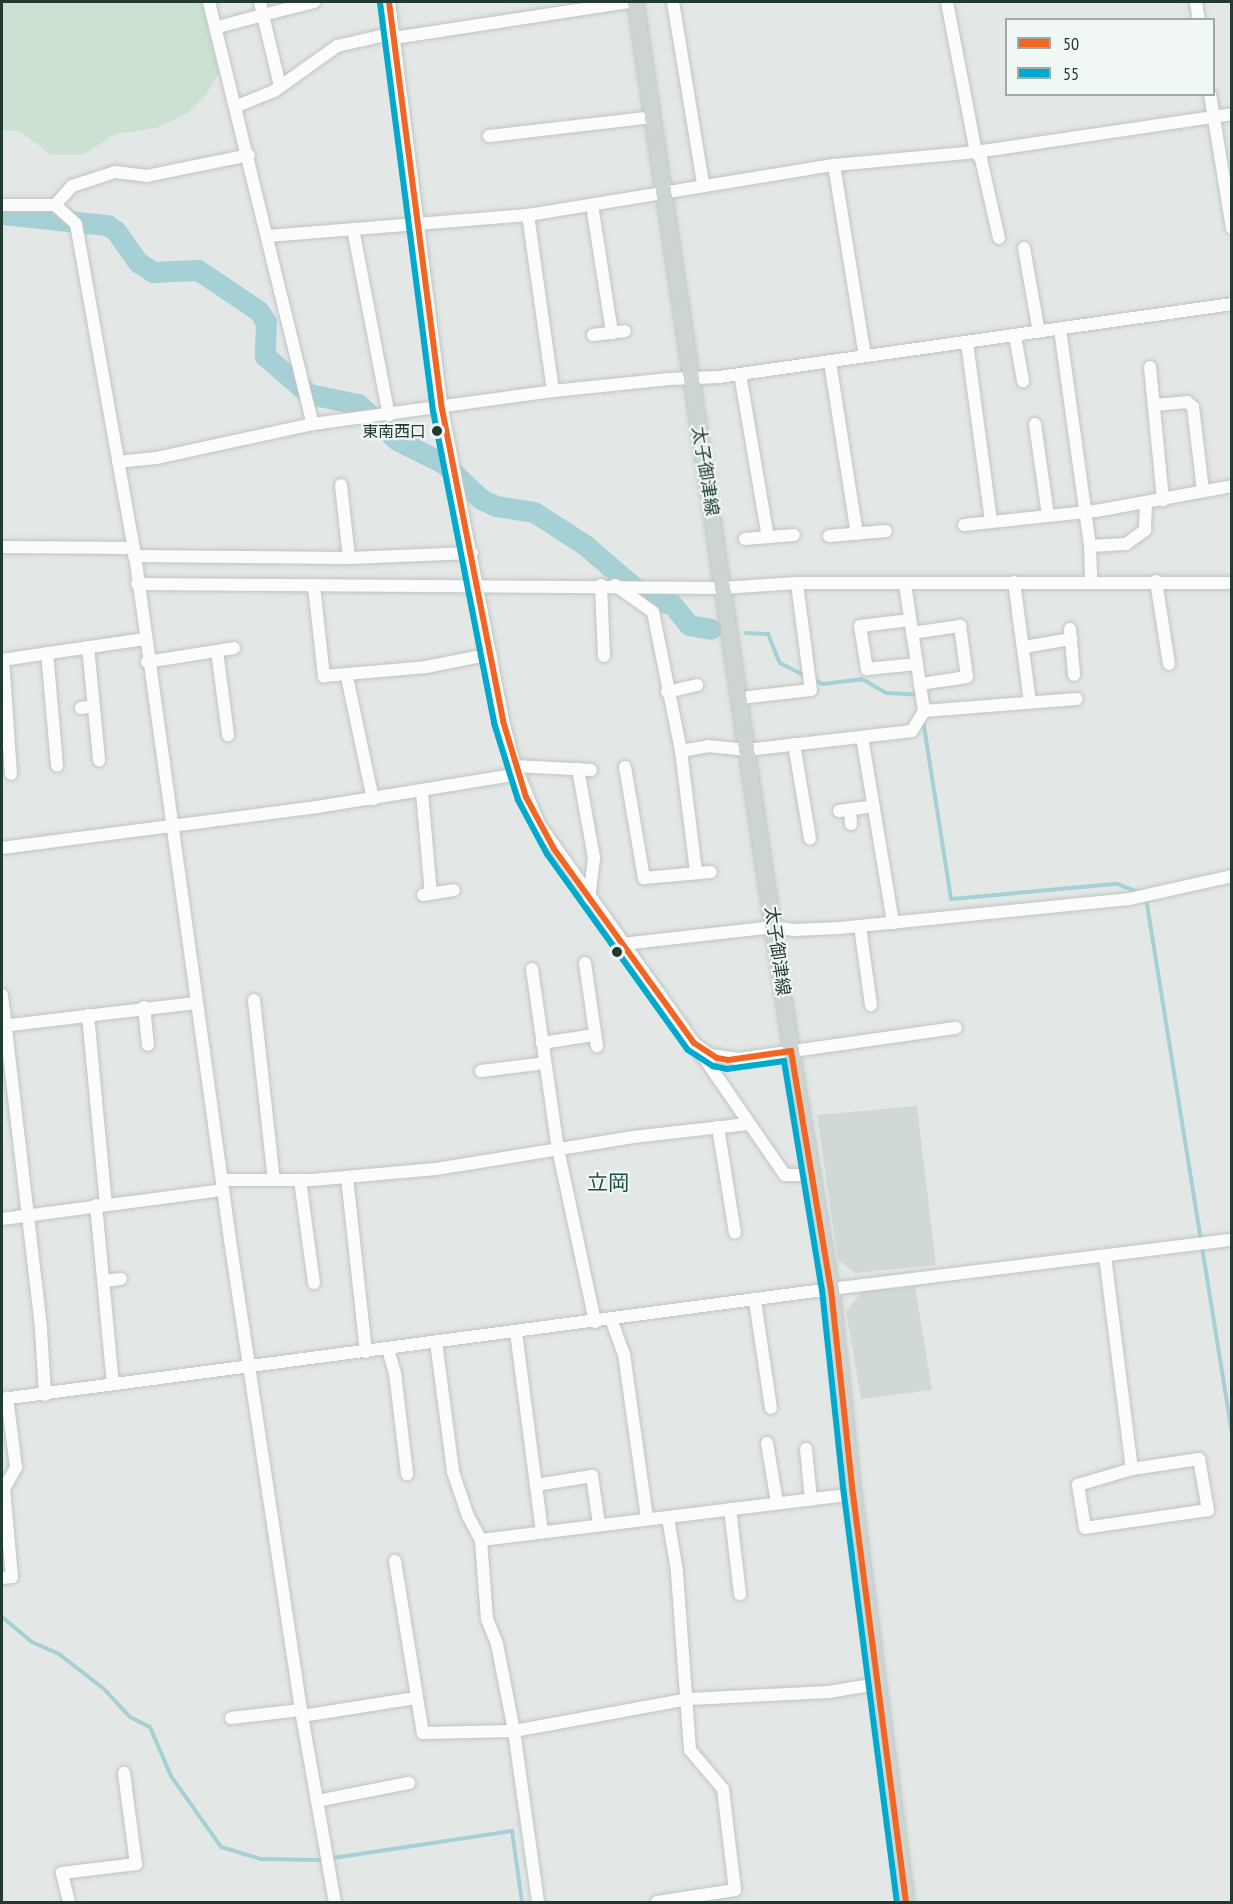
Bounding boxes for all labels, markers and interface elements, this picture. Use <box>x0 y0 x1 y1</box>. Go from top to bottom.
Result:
legend <box>1005 18 1215 96</box>
text: 50 <box>1063 32 1079 55</box>
text: 55 <box>1063 62 1079 85</box>
place label: 東南西口 <box>362 421 426 441</box>
marker: 東南西口 <box>431 425 443 437</box>
street label: 太子御津線 <box>687 425 723 517</box>
street label: 太子御津線 <box>760 905 794 997</box>
unlabelled marker <box>611 946 623 958</box>
district label: 立岡 <box>587 1170 629 1196</box>

